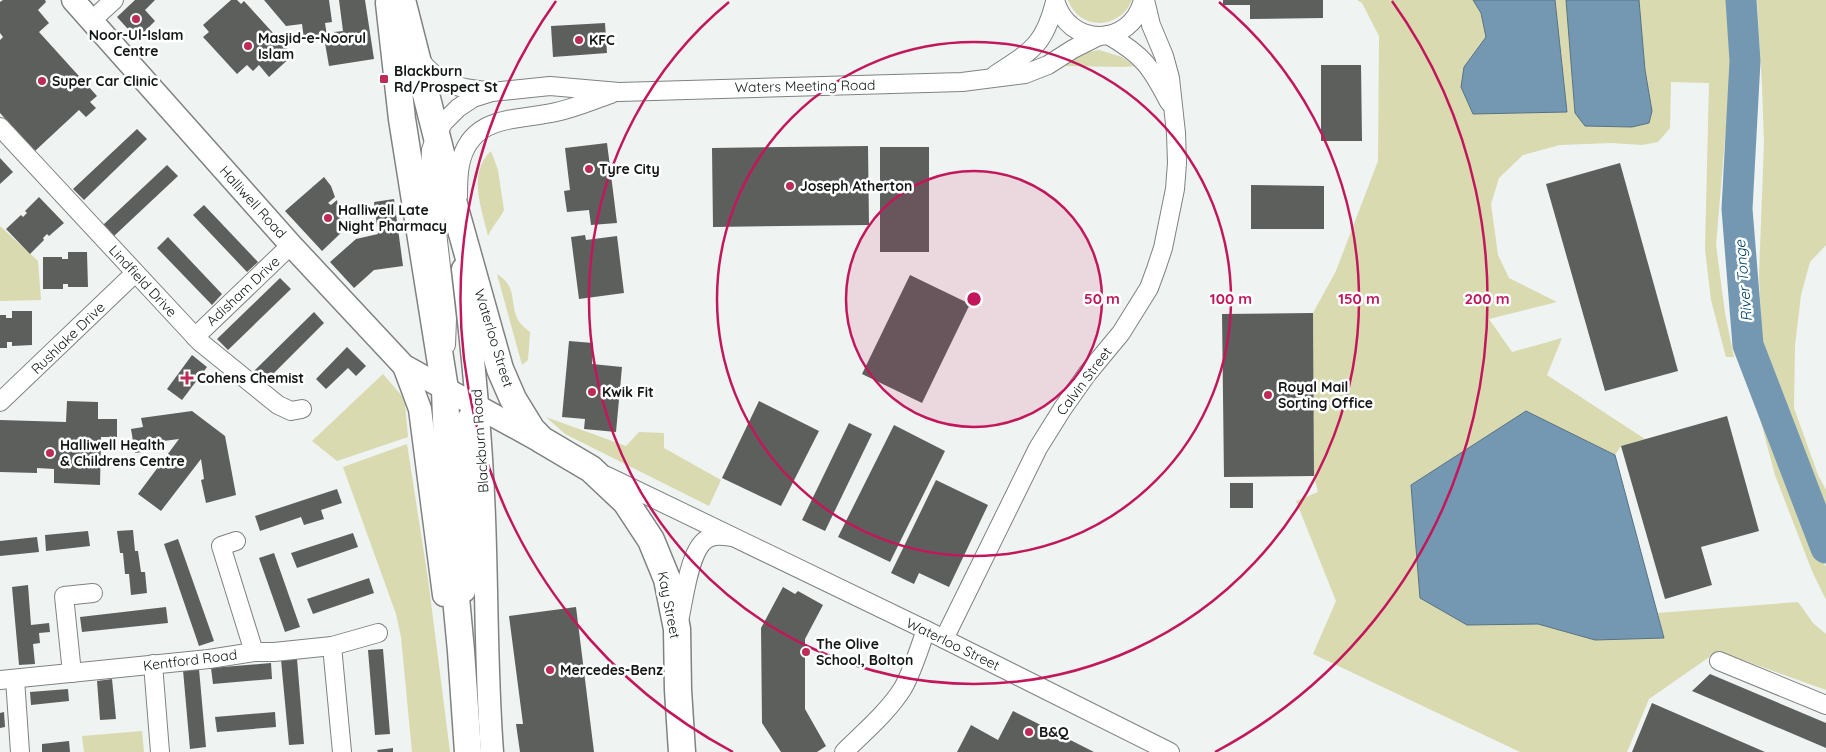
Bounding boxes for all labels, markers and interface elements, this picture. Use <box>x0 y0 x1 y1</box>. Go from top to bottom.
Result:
marker: Noor-Ul-Islam Centre <box>130 13 142 25</box>
place label: Noor-Ul-Islam Centre <box>89 26 183 60</box>
place label: Masjid-e-Noorul Islam <box>258 29 366 63</box>
place label: KFC <box>589 31 615 49</box>
marker: KFC <box>573 34 585 46</box>
marker: Masjid-e-Noorul Islam <box>242 40 254 52</box>
place label: Blackburn Rd/Prospect St <box>394 62 498 96</box>
place label: Super Car Clinic <box>52 72 158 90</box>
marker: Blackburn Rd/Prospect St <box>378 73 390 85</box>
marker: Super Car Clinic <box>36 75 48 87</box>
street label: Waters Meeting Road <box>734 76 876 96</box>
place label: Tyre City <box>599 160 660 178</box>
street label: Halliwell Road <box>216 162 290 242</box>
marker: Tyre City <box>583 163 595 175</box>
place label: Joseph Atherton <box>800 177 912 195</box>
marker: Joseph Atherton <box>784 180 796 192</box>
place label: Halliwell Late Night Pharmacy <box>338 201 447 235</box>
marker: Halliwell Late Night Pharmacy <box>322 212 334 224</box>
water label: River Tonge <box>1730 239 1756 323</box>
street label: Lindfield Drive <box>105 241 181 321</box>
street label: Adisham Drive <box>203 252 284 330</box>
street label: Waterloo Street <box>470 287 518 390</box>
text: 50 m <box>1084 289 1120 308</box>
text: 100 m <box>1210 289 1252 308</box>
text: 150 m <box>1338 289 1380 308</box>
text: 200 m <box>1465 289 1510 308</box>
centre of rings <box>965 290 983 308</box>
street label: Rushlake Drive <box>27 298 109 378</box>
street label: Calvin Street <box>1052 343 1116 419</box>
place label: Cohens Chemist <box>197 369 304 387</box>
marker: Cohens Chemist <box>181 372 193 384</box>
place label: Royal Mail Sorting Office <box>1278 378 1373 412</box>
place label: Kwik Fit <box>602 383 654 401</box>
marker: Kwik Fit <box>586 386 598 398</box>
street label: Blackburn Road <box>467 389 493 493</box>
marker: Royal Mail Sorting Office <box>1262 389 1274 401</box>
place label: Halliwell Health & Childrens Centre <box>60 436 185 470</box>
marker: Halliwell Health & Childrens Centre <box>44 447 56 459</box>
street label: Kay Street <box>654 570 684 640</box>
street label: Waterloo Street <box>903 614 1003 675</box>
place label: The Olive School, Bolton <box>816 635 913 669</box>
street label: Kentford Road <box>142 645 238 675</box>
marker: The Olive School, Bolton <box>800 646 812 658</box>
place label: Mercedes-Benz <box>560 661 663 679</box>
marker: Mercedes-Benz <box>544 664 556 676</box>
place label: B&Q <box>1039 723 1069 741</box>
marker: B&Q <box>1023 726 1035 738</box>

